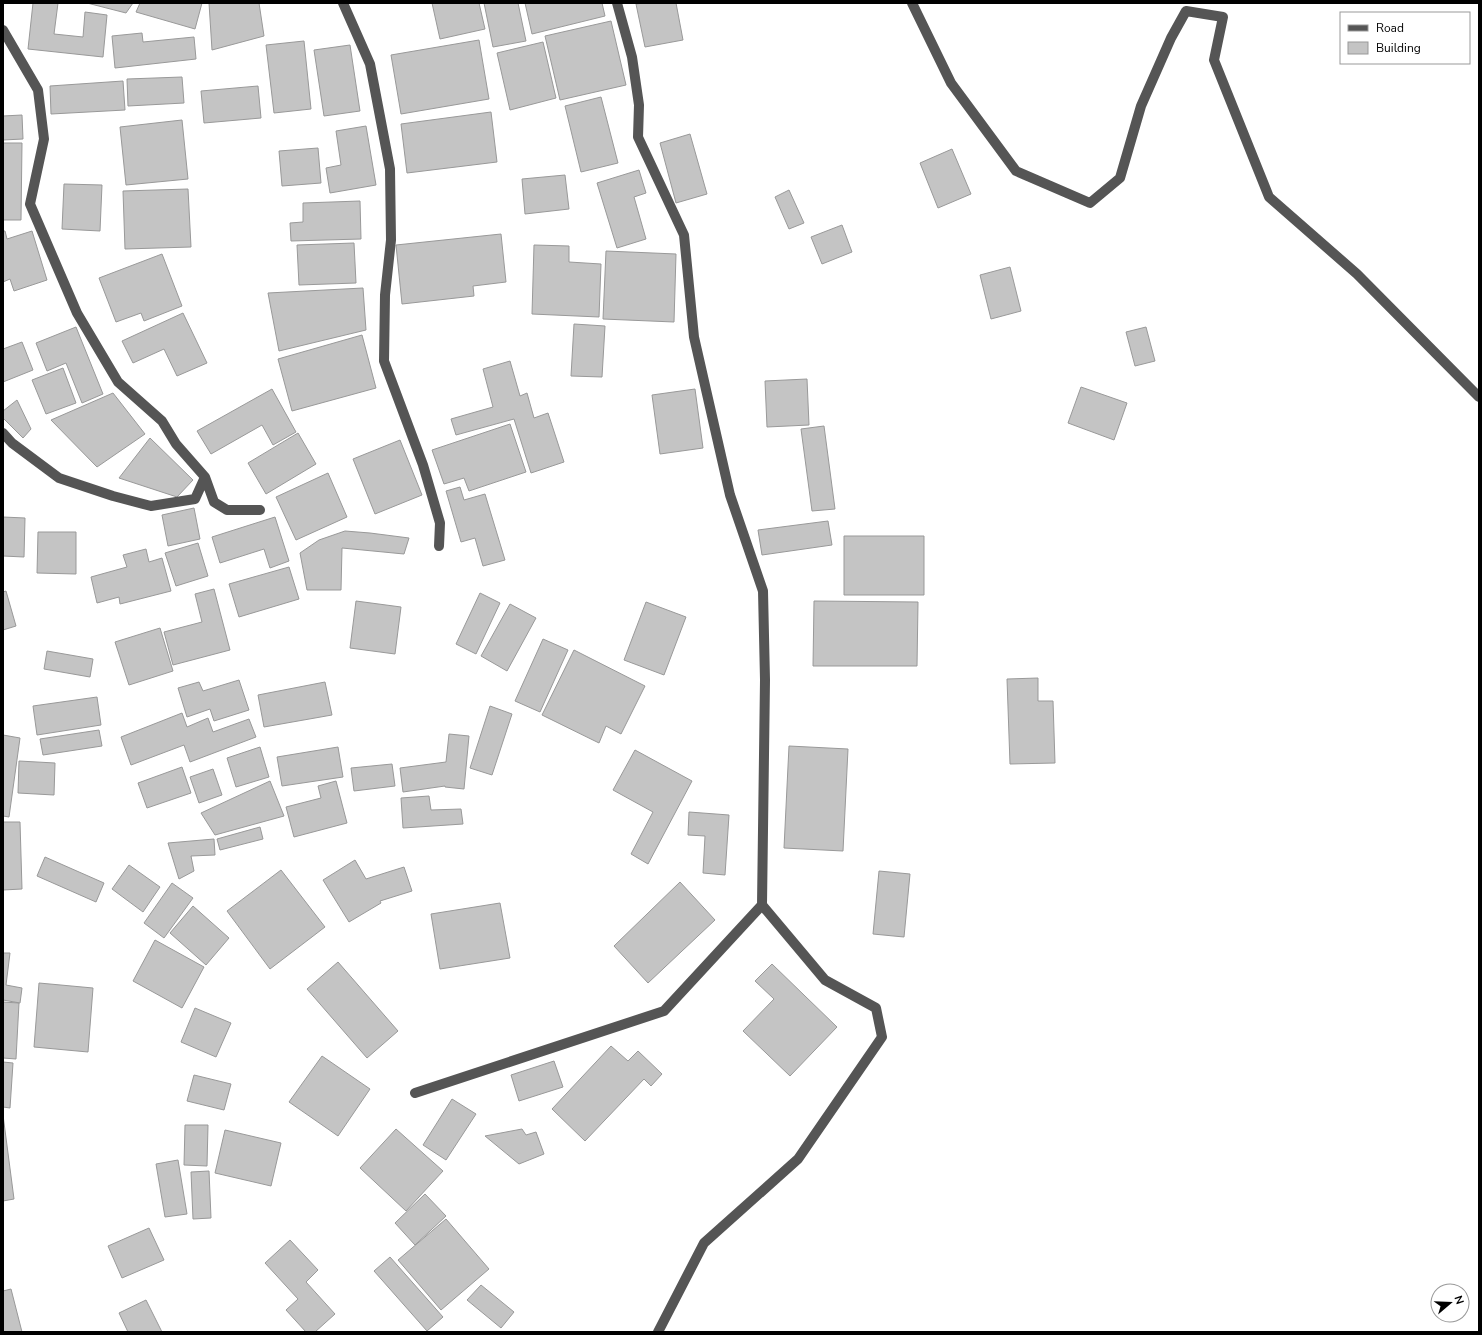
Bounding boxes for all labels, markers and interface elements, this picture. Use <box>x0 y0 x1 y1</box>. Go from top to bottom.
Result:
legend <box>1340 12 1470 64</box>
text: Road <box>1376 20 1404 36</box>
text: Building <box>1376 40 1421 56</box>
north arrow <box>1430 1283 1470 1323</box>
text: N <box>1451 1294 1467 1306</box>

